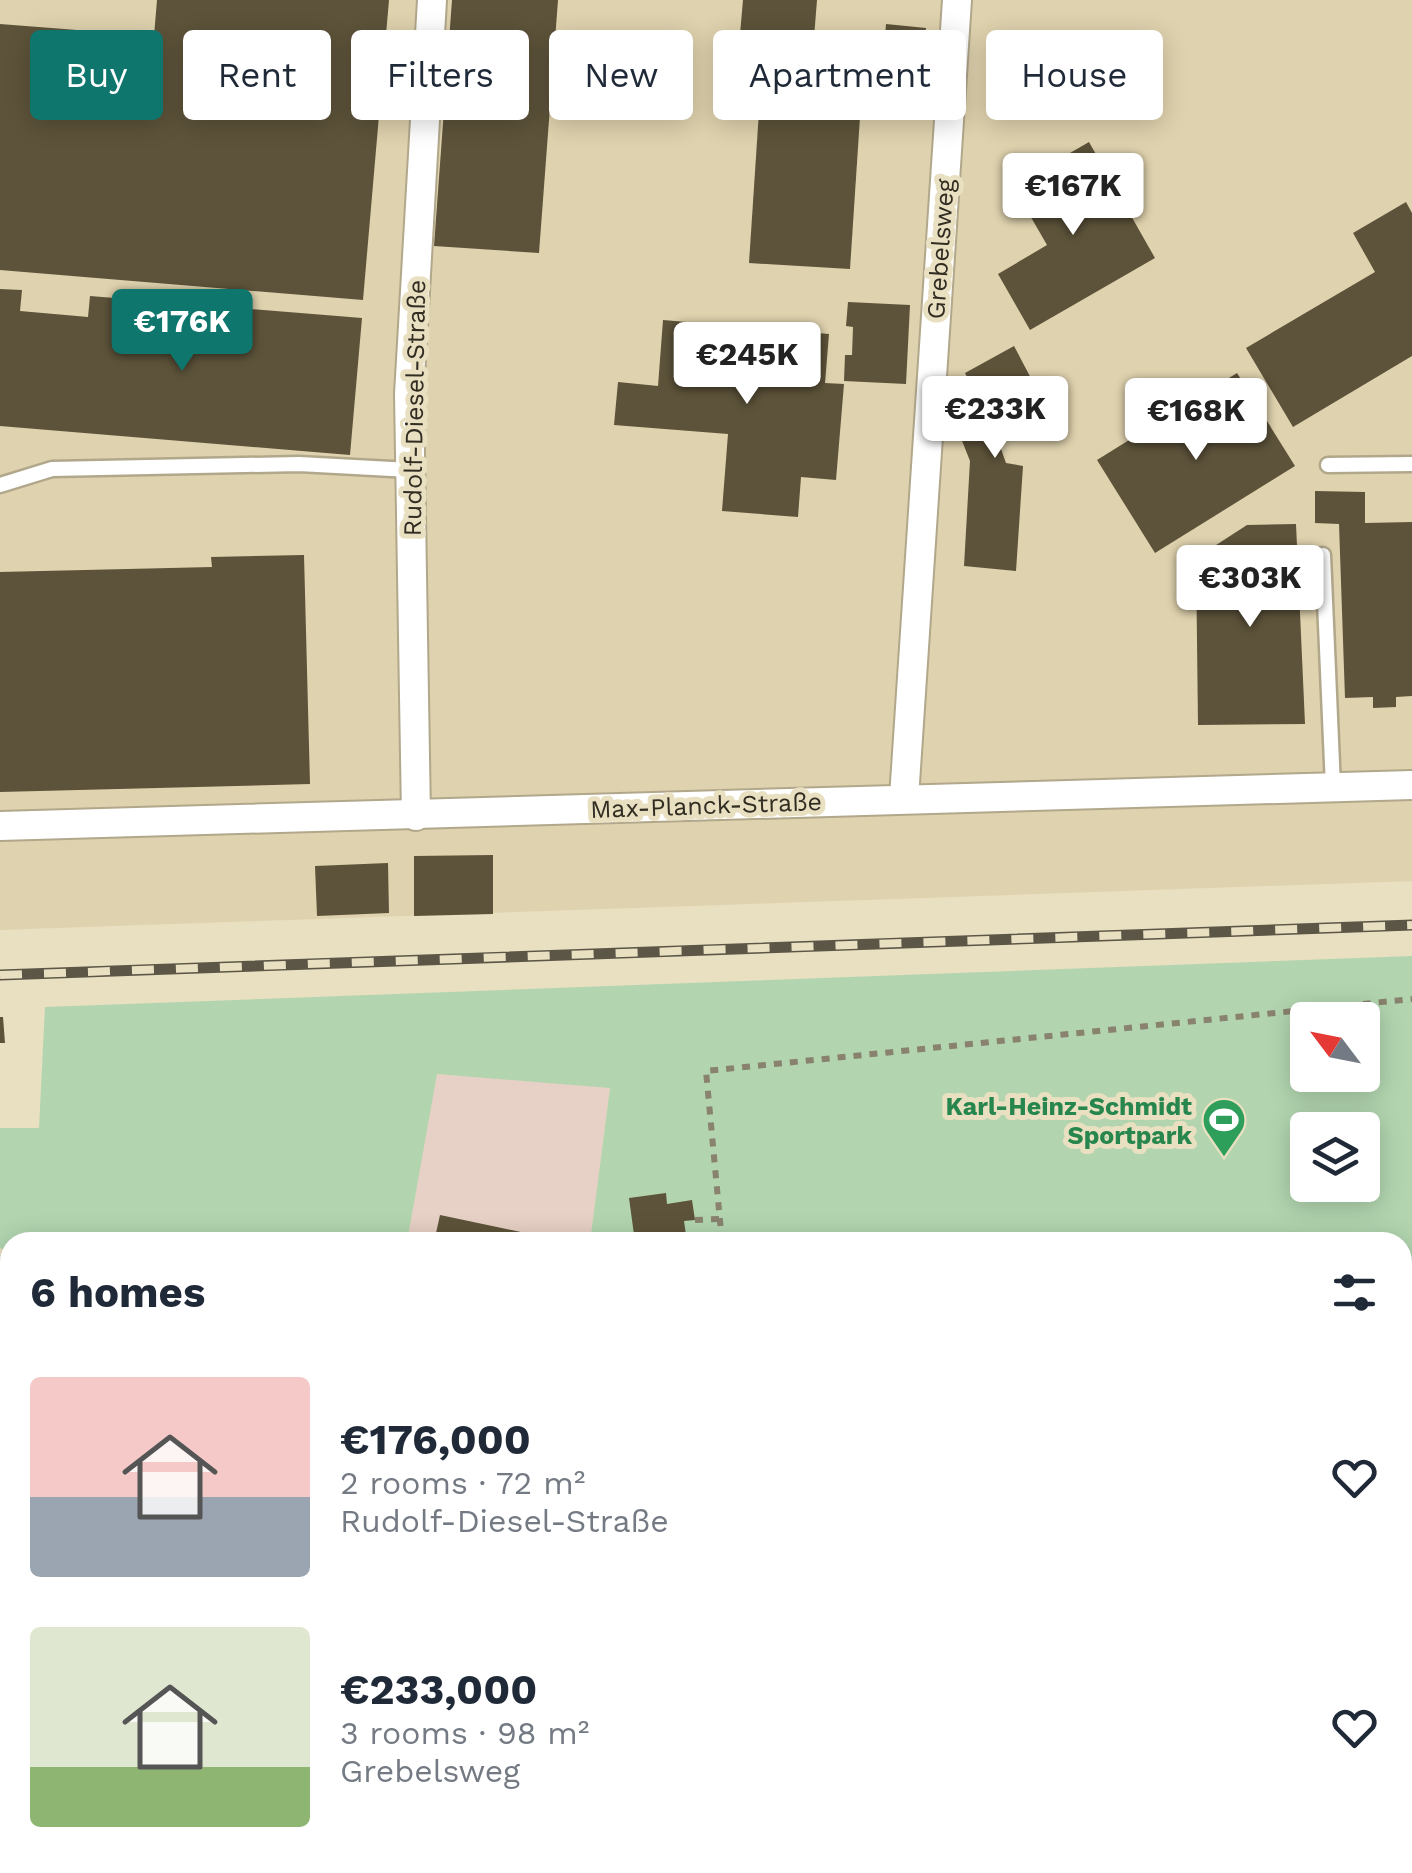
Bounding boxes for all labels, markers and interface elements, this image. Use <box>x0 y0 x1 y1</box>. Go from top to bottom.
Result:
chip: Buy <box>30 30 163 120</box>
chip: Rent <box>183 30 331 120</box>
chip: Filters <box>351 30 529 120</box>
chip: New <box>549 30 693 120</box>
chip: Apartment <box>713 30 966 120</box>
chip: House <box>986 30 1163 120</box>
pin: €167K <box>1003 153 1143 238</box>
text: €167K <box>1025 166 1121 204</box>
street label: Grebelsweg <box>921 177 960 320</box>
street label: Rudolf-Diesel-Straße <box>398 279 431 537</box>
pin: €176K <box>112 289 252 374</box>
text: €176K <box>134 302 230 340</box>
pin: €245K <box>677 322 817 407</box>
text: €245K <box>696 335 798 373</box>
pin: €233K <box>925 376 1065 461</box>
pin: €168K <box>1126 378 1266 463</box>
text: €233K <box>944 389 1046 427</box>
text: €168K <box>1147 391 1245 429</box>
pin: €303K <box>1180 545 1320 630</box>
text: €303K <box>1199 558 1301 596</box>
street label: Max-Planck-Straße <box>590 787 822 824</box>
north arrow <box>1290 1002 1380 1092</box>
map controls <box>1290 1002 1380 1202</box>
place label: Karl-Heinz-Schmidt Sportpark <box>946 1092 1192 1150</box>
sports icon: Karl-Heinz-Schmidt Sportpark <box>1201 1097 1247 1158</box>
button: layers <box>1290 1112 1380 1202</box>
icon: filters <box>1327 1265 1382 1320</box>
text: 6 homes <box>30 1268 205 1317</box>
text: €176,000 <box>340 1415 531 1464</box>
icon: home <box>110 1417 230 1537</box>
icon: heart <box>1327 1450 1382 1505</box>
text: 2 rooms · 72 m² <box>340 1464 585 1502</box>
text: Rudolf-Diesel-Straße <box>340 1502 669 1540</box>
text: €233,000 <box>340 1665 537 1714</box>
icon: home <box>110 1667 230 1787</box>
icon: heart <box>1327 1700 1382 1755</box>
text: 3 rooms · 98 m² <box>340 1714 589 1752</box>
text: Grebelsweg <box>340 1752 520 1790</box>

